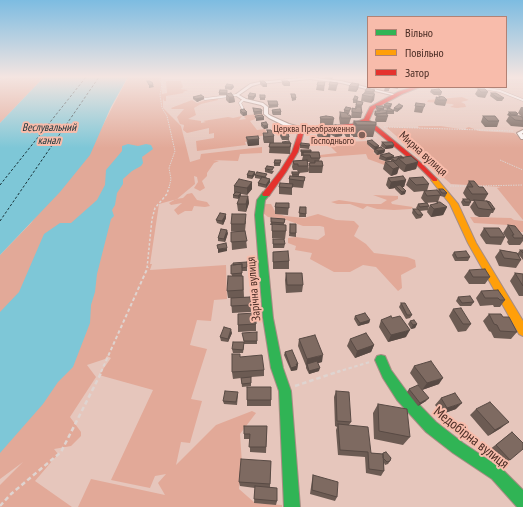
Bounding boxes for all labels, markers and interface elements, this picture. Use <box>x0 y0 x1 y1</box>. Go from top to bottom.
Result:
legend <box>367 16 507 88</box>
text: Вільно <box>405 25 433 40</box>
text: Повільно <box>405 45 444 60</box>
text: Затор <box>405 65 429 80</box>
water label: Веслувальний канал <box>22 121 76 147</box>
place label: Церква Преображення Господнього <box>274 123 354 146</box>
street label: Мирна вулиця <box>396 129 450 179</box>
marker: Церква Преображення Господнього <box>357 130 367 140</box>
street label: Зарічна вулиця <box>244 256 264 322</box>
street label: Медобірна вулиця <box>430 403 512 473</box>

